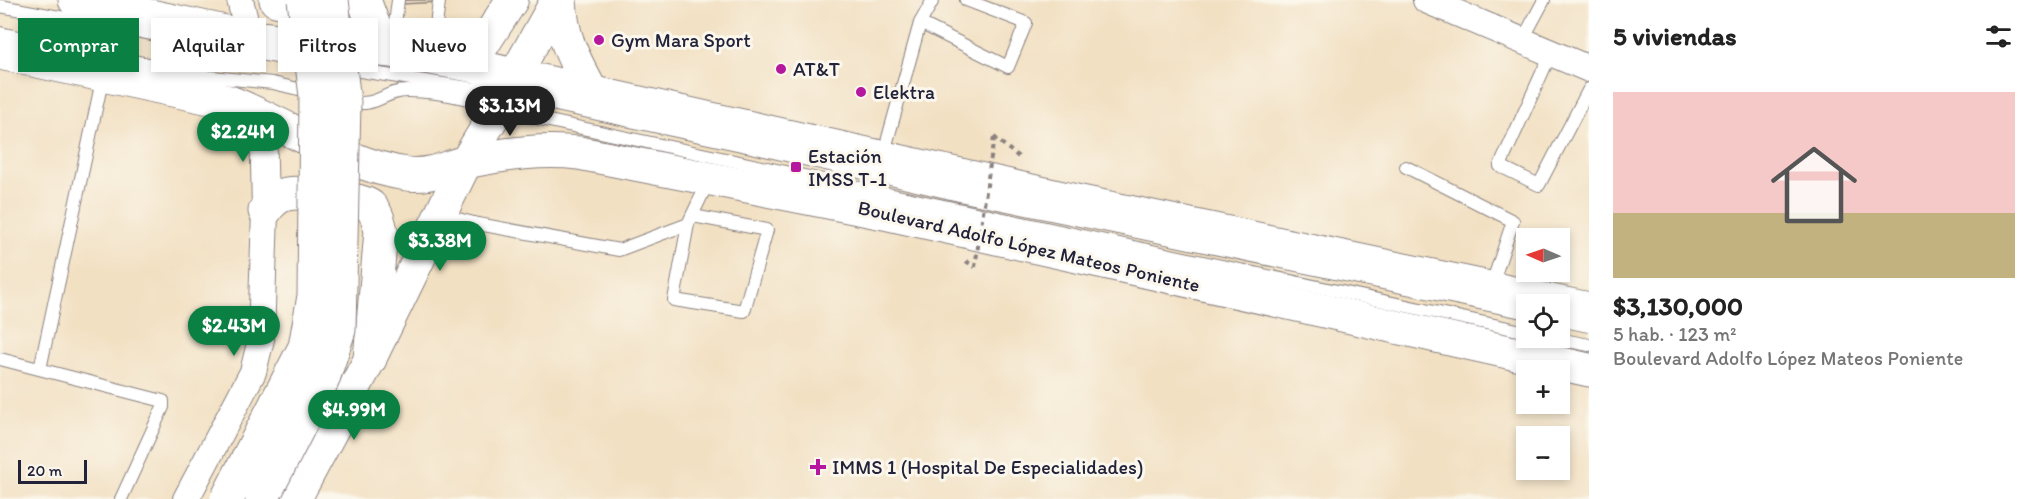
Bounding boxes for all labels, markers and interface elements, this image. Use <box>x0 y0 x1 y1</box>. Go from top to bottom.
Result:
chip: Comprar <box>18 18 139 72</box>
chip: Alquilar <box>151 18 266 72</box>
chip: Filtros <box>278 18 378 72</box>
chip: Nuevo <box>390 18 488 72</box>
text: 5 viviendas <box>1613 20 1737 52</box>
icon: filters <box>1982 20 2015 53</box>
place label: Gym Mara Sport <box>611 28 751 52</box>
marker: Gym Mara Sport <box>592 33 606 47</box>
place label: AT&T <box>793 57 840 81</box>
marker: AT&T <box>774 62 788 76</box>
place label: Elektra <box>873 80 935 104</box>
marker: Elektra <box>854 85 868 99</box>
pin: $3.13M <box>461 86 559 137</box>
text: $3.13M <box>479 93 541 117</box>
pin: $2.24M <box>194 112 292 163</box>
text: $2.24M <box>211 119 275 143</box>
icon: home <box>1760 131 1868 239</box>
place label: Estación IMSS T-1 <box>808 144 887 191</box>
marker: Estación IMSS T-1 <box>789 160 803 174</box>
street label: Boulevard Adolfo López Mateos Poniente <box>856 195 1202 297</box>
pin: $3.38M <box>391 221 489 272</box>
text: $3.38M <box>408 228 472 252</box>
north arrow <box>1516 228 1570 282</box>
map controls <box>1516 228 1570 480</box>
text: $3,130,000 <box>1613 290 1743 322</box>
button: locate <box>1516 294 1570 348</box>
pin: $2.43M <box>185 306 283 357</box>
text: $2.43M <box>202 313 266 337</box>
text: 5 hab. · 123 m² <box>1613 322 1737 346</box>
text: Boulevard Adolfo López Mateos Poniente <box>1613 346 1963 370</box>
button: + <box>1516 360 1570 414</box>
pin: $4.99M <box>305 390 403 441</box>
text: $4.99M <box>322 397 386 421</box>
button: − <box>1516 426 1570 480</box>
place label: IMMS 1 (Hospital De Especialidades) <box>832 455 1144 479</box>
scale bar <box>18 457 87 484</box>
marker: IMMS 1 (Hospital De Especialidades) <box>809 458 827 476</box>
text: 20 m <box>27 461 62 480</box>

